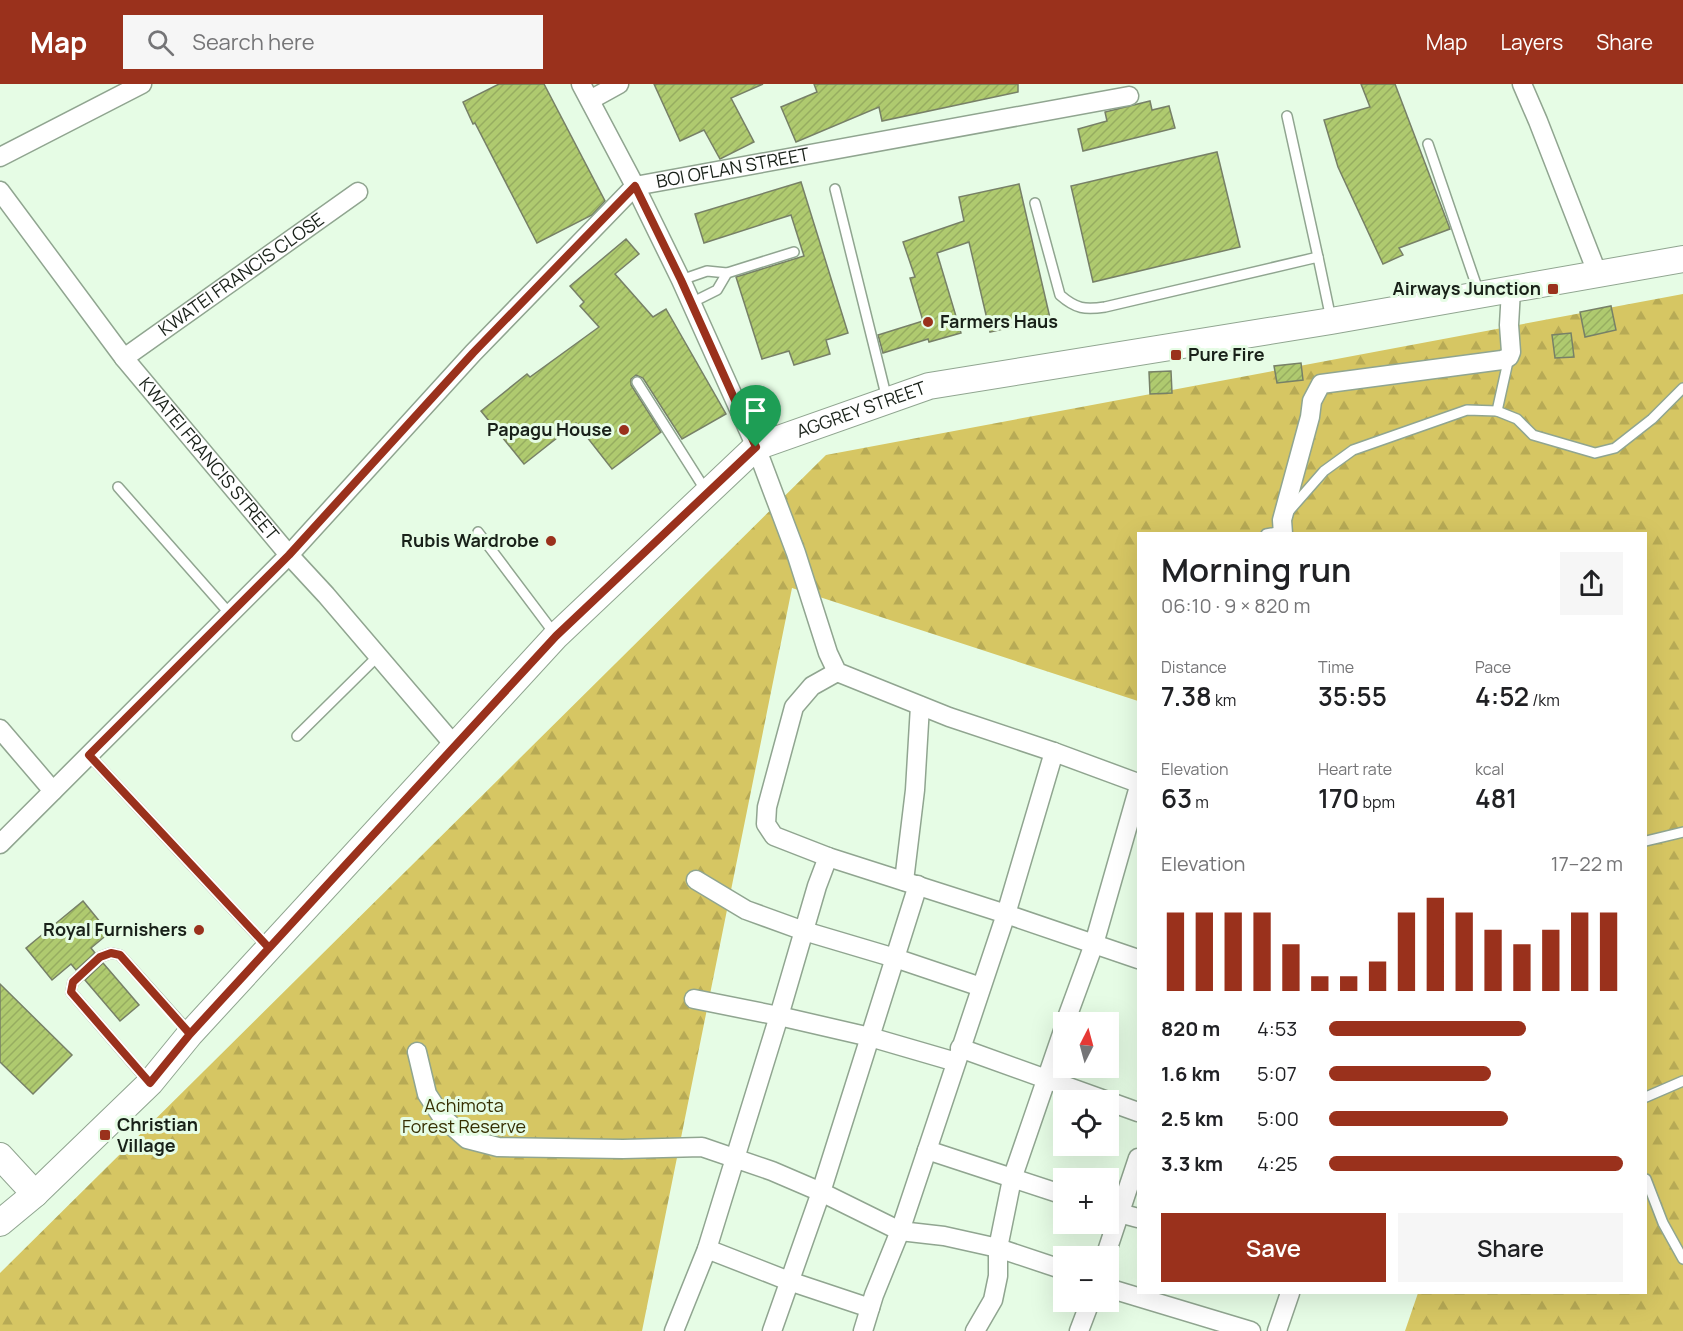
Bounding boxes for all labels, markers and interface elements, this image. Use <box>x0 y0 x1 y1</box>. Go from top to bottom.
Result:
search box <box>123 15 543 69</box>
text: Map <box>30 23 87 61</box>
icon: search <box>144 26 177 59</box>
text: Search here <box>192 27 315 57</box>
text: Map <box>1426 28 1467 56</box>
text: Layers <box>1500 28 1563 56</box>
text: Share <box>1596 28 1653 56</box>
street label: BOI OFLAN STREET <box>654 141 811 193</box>
street label: KWATEI FRANCIS CLOSE <box>153 207 328 341</box>
place label: Airways Junction <box>1393 276 1541 300</box>
marker: Airways Junction <box>1546 282 1560 296</box>
place label: Farmers Haus <box>940 309 1058 333</box>
marker: Farmers Haus <box>921 315 935 329</box>
place label: Pure Fire <box>1188 342 1265 366</box>
marker: Pure Fire <box>1169 348 1183 362</box>
street label: KWATEI FRANCIS STREET <box>134 372 285 545</box>
street label: AGGREY STREET <box>793 375 929 443</box>
pin <box>730 385 781 447</box>
icon: arrive <box>739 394 772 427</box>
place label: Papagu House <box>487 417 612 441</box>
marker: Papagu House <box>617 423 631 437</box>
place label: Rubis Wardrobe <box>401 528 539 552</box>
marker: Rubis Wardrobe <box>544 534 558 548</box>
text: Morning run <box>1161 547 1351 592</box>
button: share <box>1560 552 1623 615</box>
text: 06:10 · 9 × 820 m <box>1161 592 1310 619</box>
text: Distance <box>1161 656 1227 678</box>
text: Time <box>1318 656 1354 678</box>
text: Pace <box>1475 656 1511 678</box>
text: 7.38 <box>1161 678 1212 714</box>
text: 35:55 <box>1318 678 1387 714</box>
text: 4:52 <box>1475 678 1529 714</box>
text: km <box>1212 689 1236 711</box>
text: /km <box>1529 689 1560 711</box>
text: Elevation <box>1161 758 1229 780</box>
text: Heart rate <box>1318 758 1392 780</box>
text: kcal <box>1475 758 1504 780</box>
text: 63 <box>1161 780 1192 816</box>
text: 170 <box>1318 780 1359 816</box>
text: 481 <box>1475 780 1517 816</box>
text: m <box>1192 791 1209 813</box>
text: bpm <box>1359 791 1395 813</box>
text: Elevation <box>1161 850 1245 877</box>
text: 17–22 m <box>1551 850 1623 877</box>
place label: Royal Furnishers <box>43 917 187 941</box>
marker: Royal Furnishers <box>192 923 206 937</box>
north arrow <box>1053 1012 1119 1078</box>
map controls <box>1053 1012 1119 1312</box>
text: 820 m <box>1161 1015 1220 1042</box>
text: 4:53 <box>1257 1015 1297 1042</box>
text: 1.6 km <box>1161 1060 1220 1087</box>
text: 5:07 <box>1257 1060 1297 1087</box>
button: locate <box>1053 1090 1119 1156</box>
park label: Achimota Forest Reserve <box>402 1093 526 1138</box>
text: 2.5 km <box>1161 1105 1223 1132</box>
text: 5:00 <box>1257 1105 1299 1132</box>
place label: Christian Village <box>117 1112 198 1157</box>
marker: Christian Village <box>98 1128 112 1142</box>
text: 3.3 km <box>1161 1150 1223 1177</box>
text: 4:25 <box>1257 1150 1298 1177</box>
button: + <box>1053 1168 1119 1234</box>
button: Save <box>1161 1213 1386 1282</box>
button: Share <box>1398 1213 1623 1282</box>
button: − <box>1053 1246 1119 1312</box>

